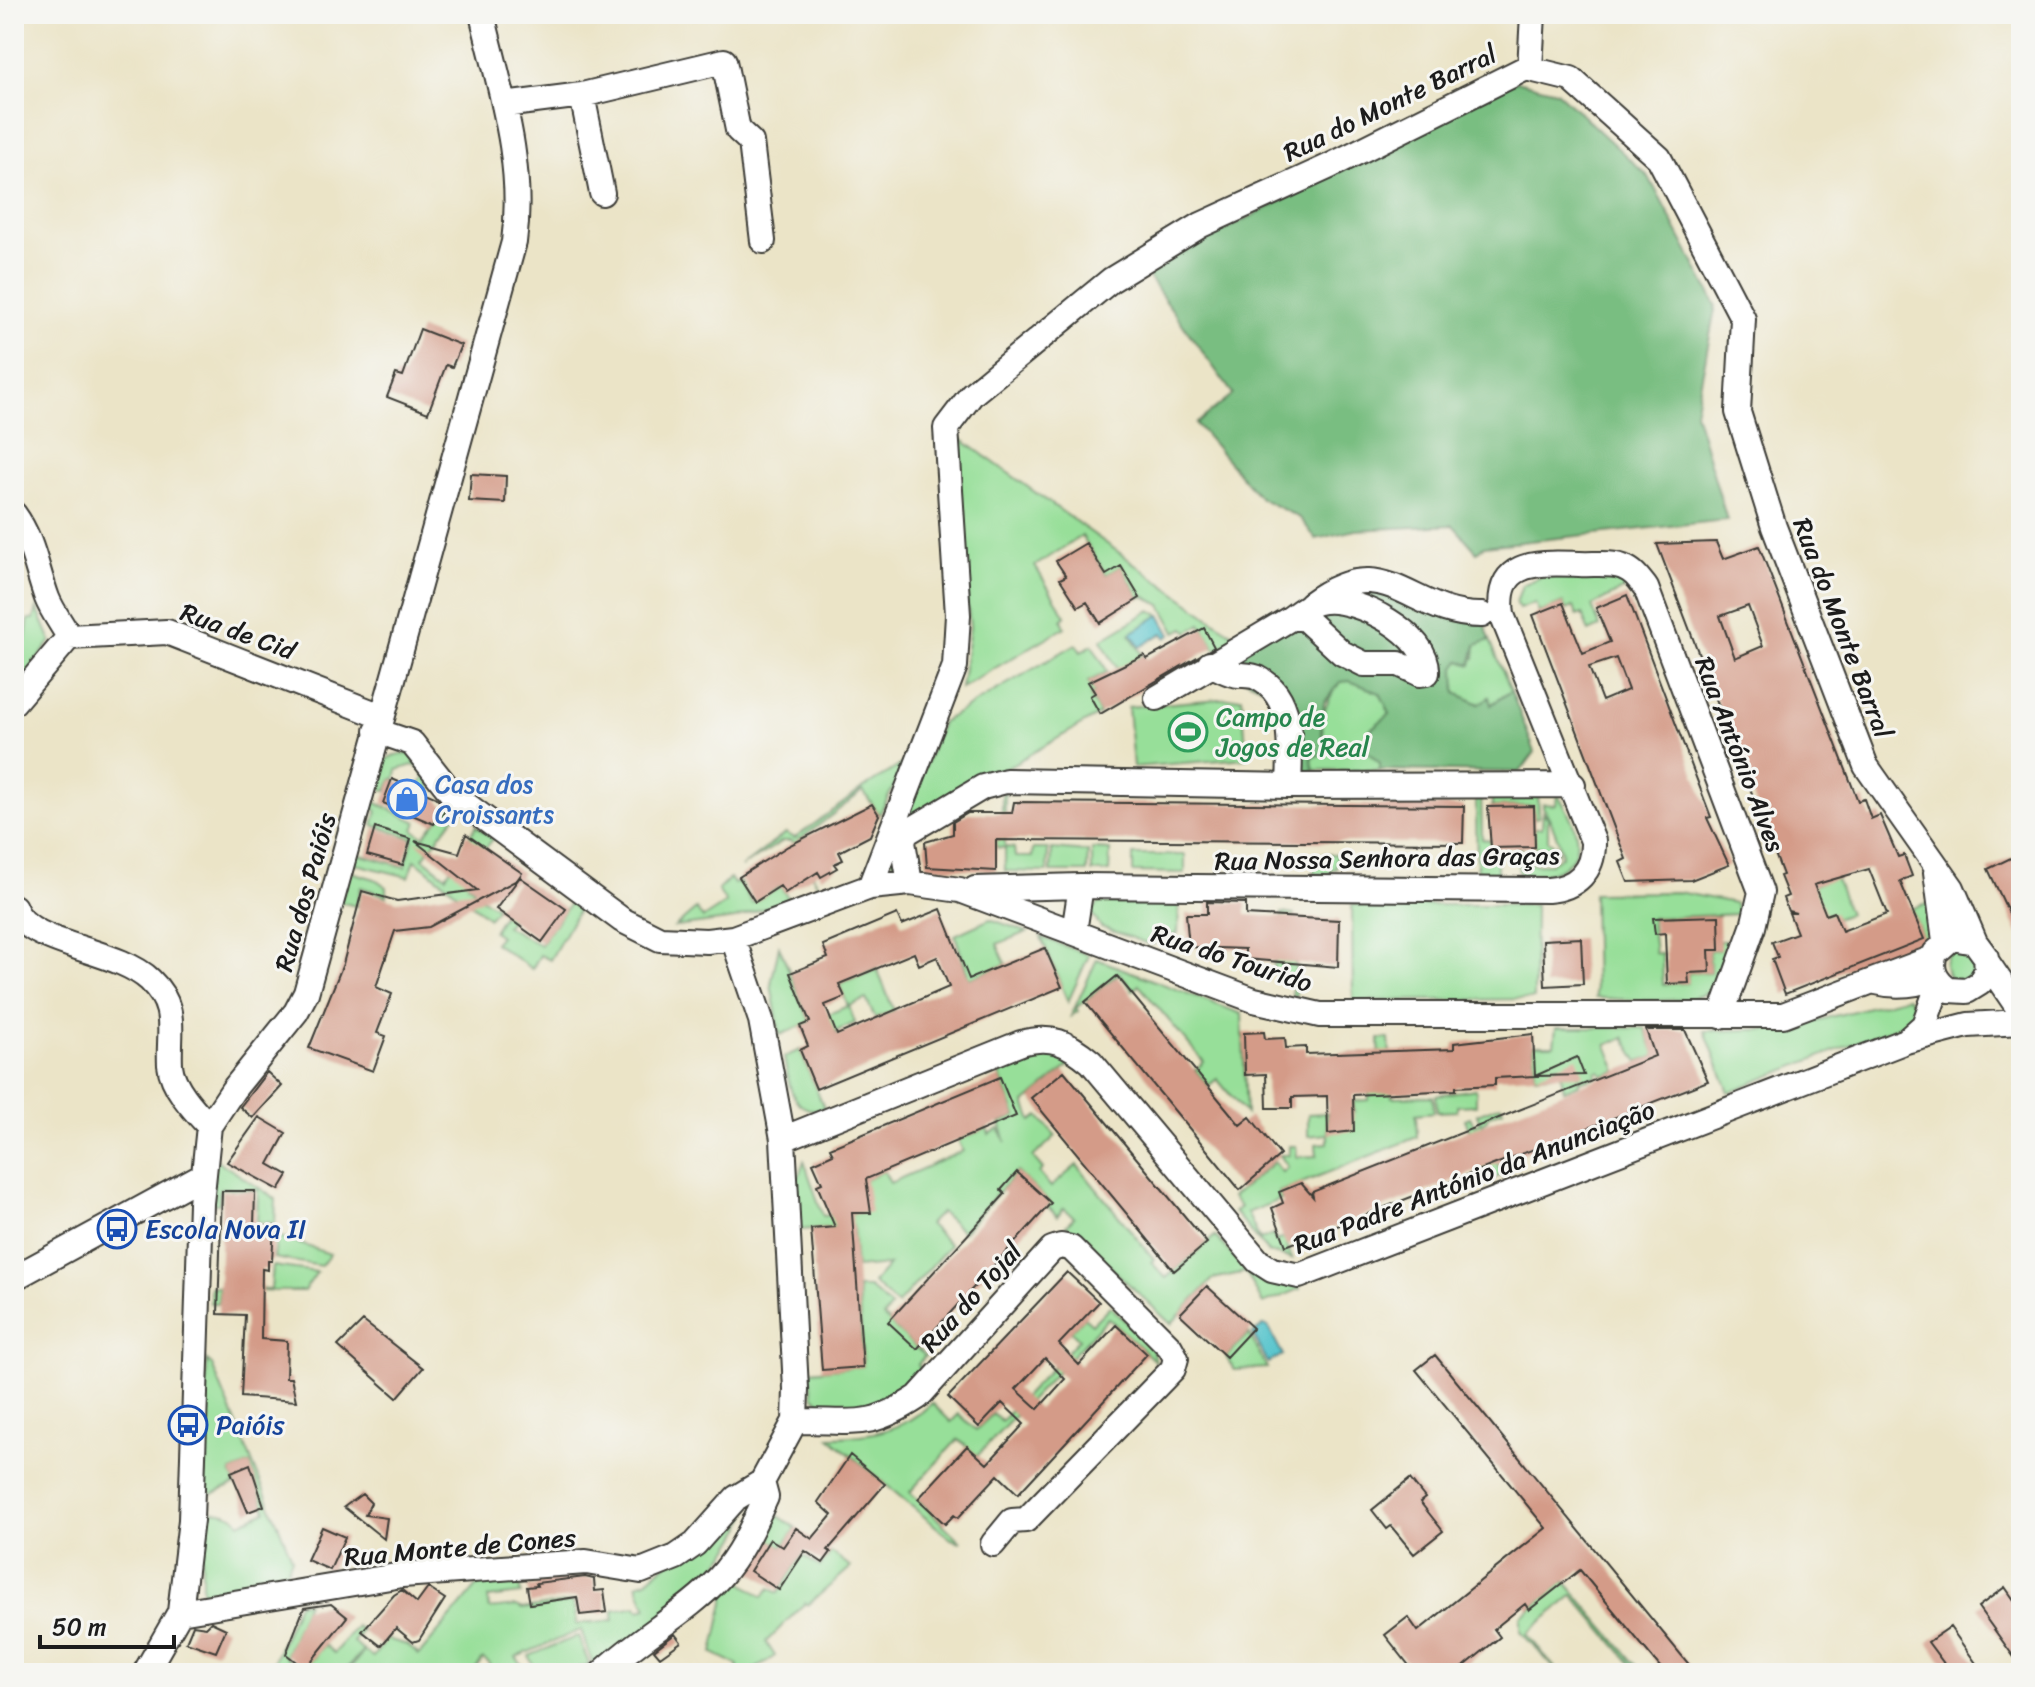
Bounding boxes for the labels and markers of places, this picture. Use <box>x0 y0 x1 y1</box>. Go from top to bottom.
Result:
place label: Campo de Jogos de Real <box>1215 694 1370 770</box>
sports icon: Campo de Jogos de Real <box>1167 711 1209 753</box>
place label: Casa dos Croissants <box>435 761 554 837</box>
shop icon: Casa dos Croissants <box>386 778 428 820</box>
place label: Escola Nova II <box>145 1206 306 1252</box>
bus stop icon: Escola Nova II <box>96 1208 138 1250</box>
place label: Paióis <box>216 1402 285 1448</box>
bus stop icon: Paióis <box>167 1404 209 1446</box>

